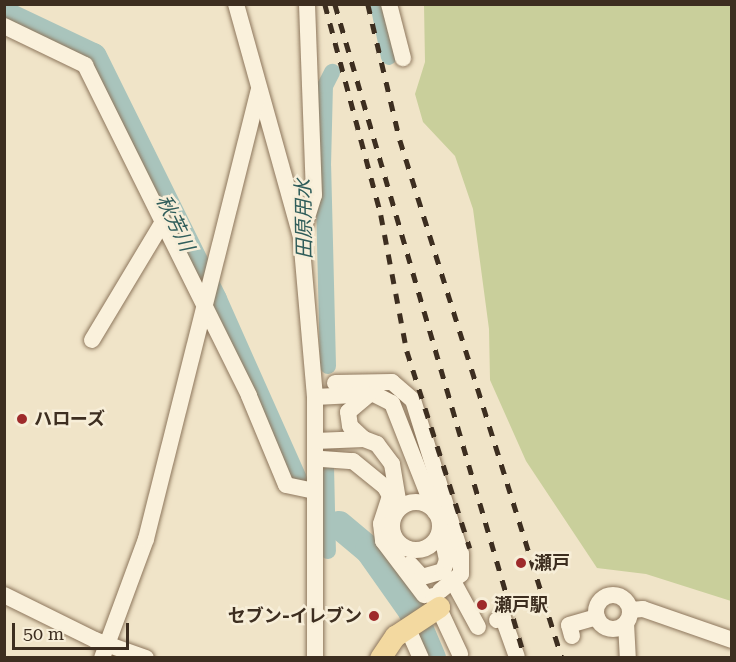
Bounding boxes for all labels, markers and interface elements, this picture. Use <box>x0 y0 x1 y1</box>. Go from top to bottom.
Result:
water label: 田原用水 <box>291 179 317 259</box>
water label: 秋芳川 <box>151 191 199 255</box>
place label: ハローズ <box>34 408 106 430</box>
marker: ハローズ <box>15 412 29 426</box>
place label: 瀬戸 <box>534 552 570 574</box>
marker: 瀬戸 <box>512 554 530 572</box>
place label: 瀬戸駅 <box>494 594 548 616</box>
marker: 瀬戸駅 <box>475 598 489 612</box>
place label: セブン-イレブン <box>228 605 362 627</box>
marker: セブン-イレブン <box>367 609 381 623</box>
scale bar <box>15 611 132 649</box>
text: 50 m <box>23 623 64 644</box>

